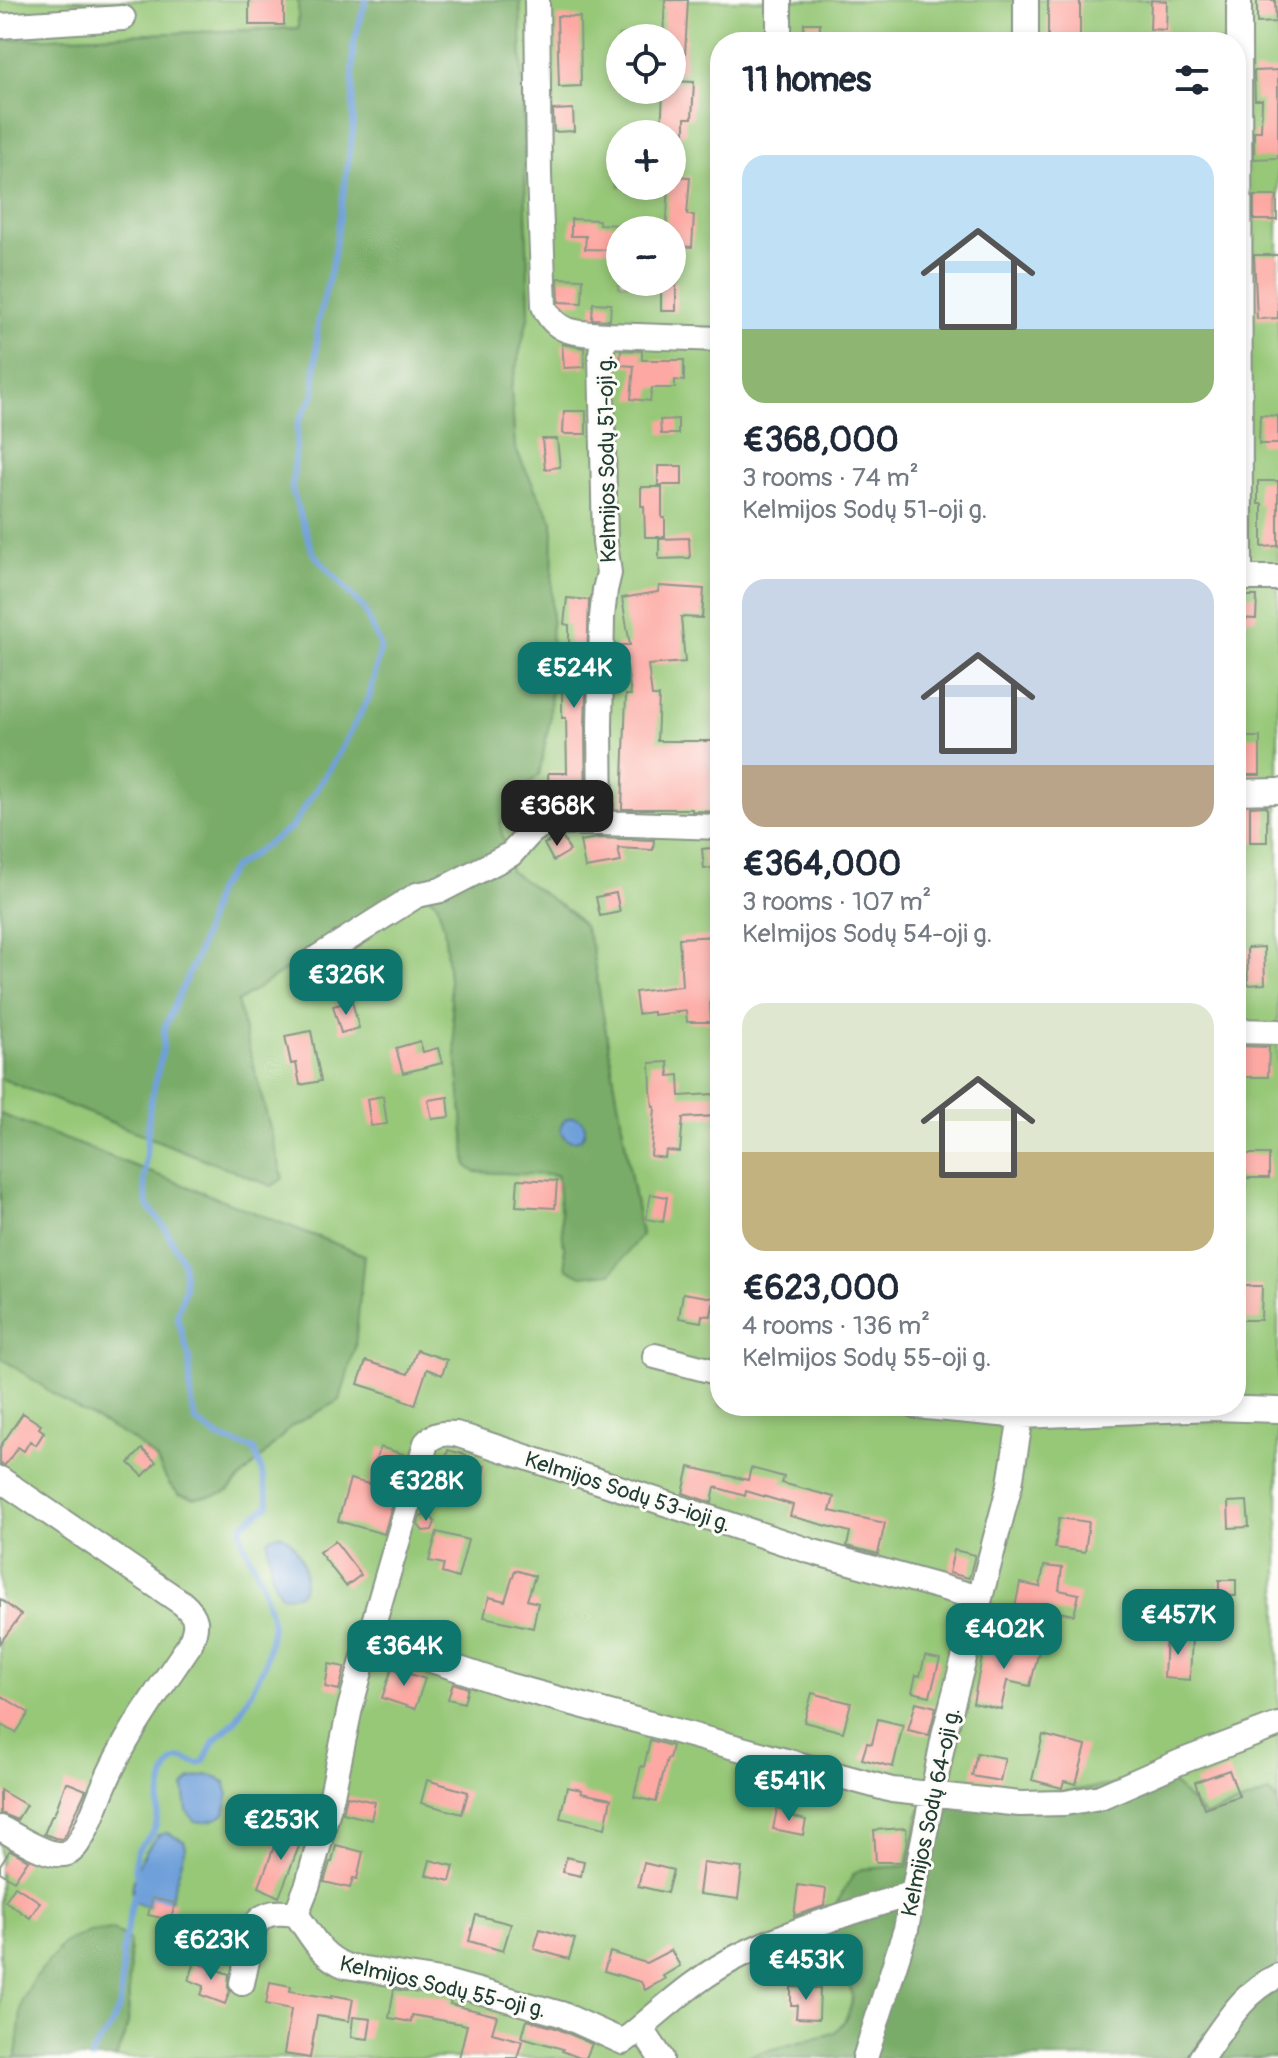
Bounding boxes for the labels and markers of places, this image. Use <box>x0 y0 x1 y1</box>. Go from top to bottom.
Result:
pin: €524K <box>518 642 630 710</box>
pin: €368K <box>501 780 613 848</box>
pin: €326K <box>290 949 402 1017</box>
pin: €328K <box>370 1455 482 1523</box>
pin: €457K <box>1122 1589 1234 1657</box>
pin: €402K <box>948 1603 1060 1671</box>
pin: €364K <box>348 1620 460 1688</box>
pin: €541K <box>733 1755 845 1823</box>
pin: €253K <box>225 1794 337 1862</box>
pin: €623K <box>155 1914 267 1982</box>
pin: €453K <box>750 1934 862 2002</box>

